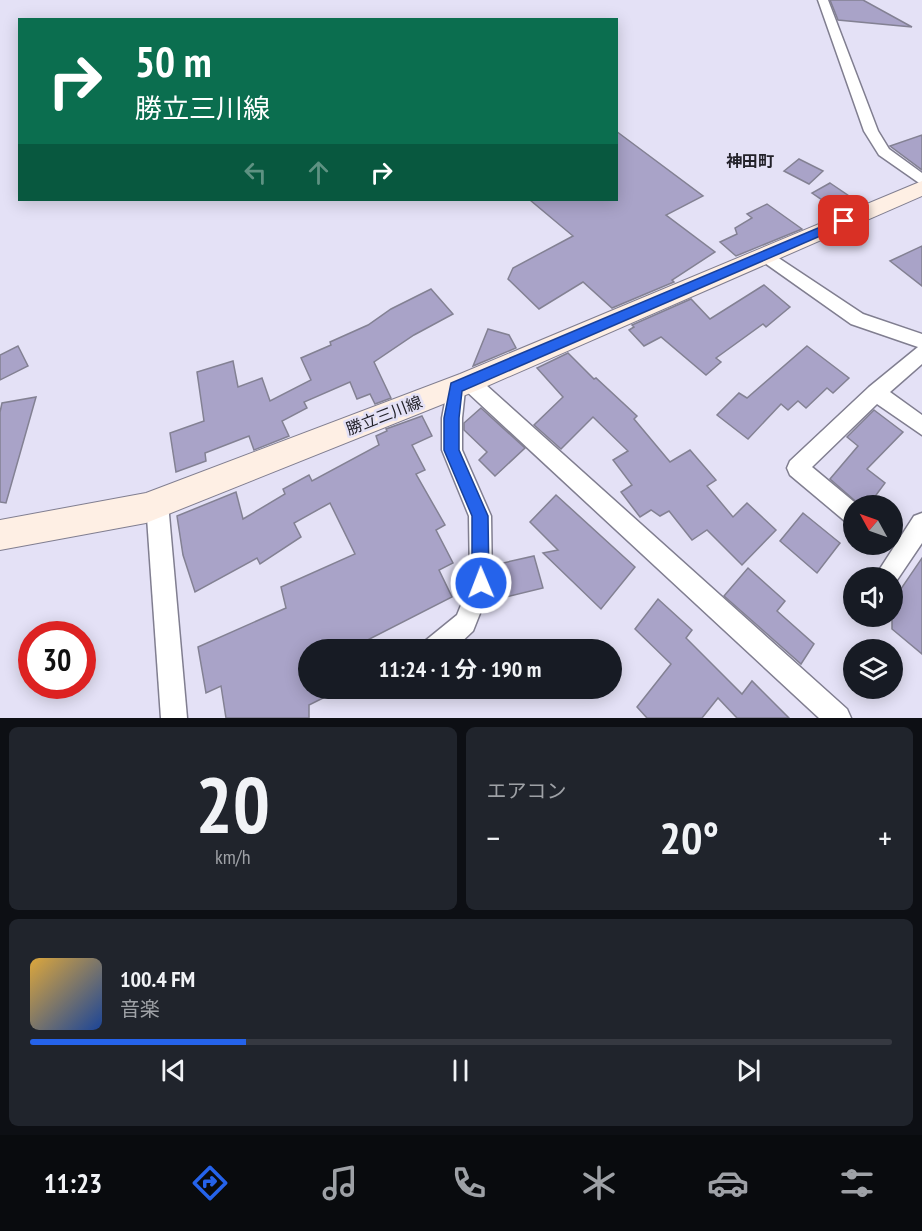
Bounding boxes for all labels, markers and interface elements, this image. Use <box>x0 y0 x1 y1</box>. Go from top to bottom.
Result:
text: 50 m <box>135 34 212 89</box>
icon: right <box>36 42 114 120</box>
text: 勝立三川線 <box>135 91 270 125</box>
district label: 神田町 <box>726 151 774 171</box>
icon: left <box>239 156 272 189</box>
icon: ahead <box>302 156 335 189</box>
icon: right <box>365 156 398 189</box>
pin <box>818 195 869 246</box>
icon: arrive <box>827 204 860 237</box>
street label: 勝立三川線 <box>343 391 425 439</box>
north arrow <box>843 495 903 555</box>
map controls <box>843 495 903 699</box>
position arrow <box>449 551 513 615</box>
button: sound <box>843 567 903 627</box>
speed limit sign: 30 <box>18 621 96 699</box>
button: layers <box>843 639 903 699</box>
text: 11:24 · 1 分 · 190 m <box>379 655 541 683</box>
text: 20 <box>195 754 270 855</box>
text: エアコン <box>487 778 567 804</box>
text: 20° <box>660 808 719 866</box>
text: − <box>487 816 500 859</box>
text: + <box>878 816 892 859</box>
text: km/h <box>215 844 250 870</box>
text: 100.4 FM <box>120 965 195 993</box>
text: 音楽 <box>120 996 160 1022</box>
icon: previous <box>157 1054 190 1087</box>
icon: pause <box>444 1054 477 1087</box>
icon: next <box>732 1054 765 1087</box>
icon: directions <box>189 1162 231 1204</box>
icon: music <box>319 1162 361 1204</box>
icon: phone <box>448 1162 490 1204</box>
icon: climate <box>578 1162 620 1204</box>
icon: car <box>707 1162 749 1204</box>
icon: filters <box>836 1162 878 1204</box>
text: 11:23 <box>44 1166 102 1200</box>

